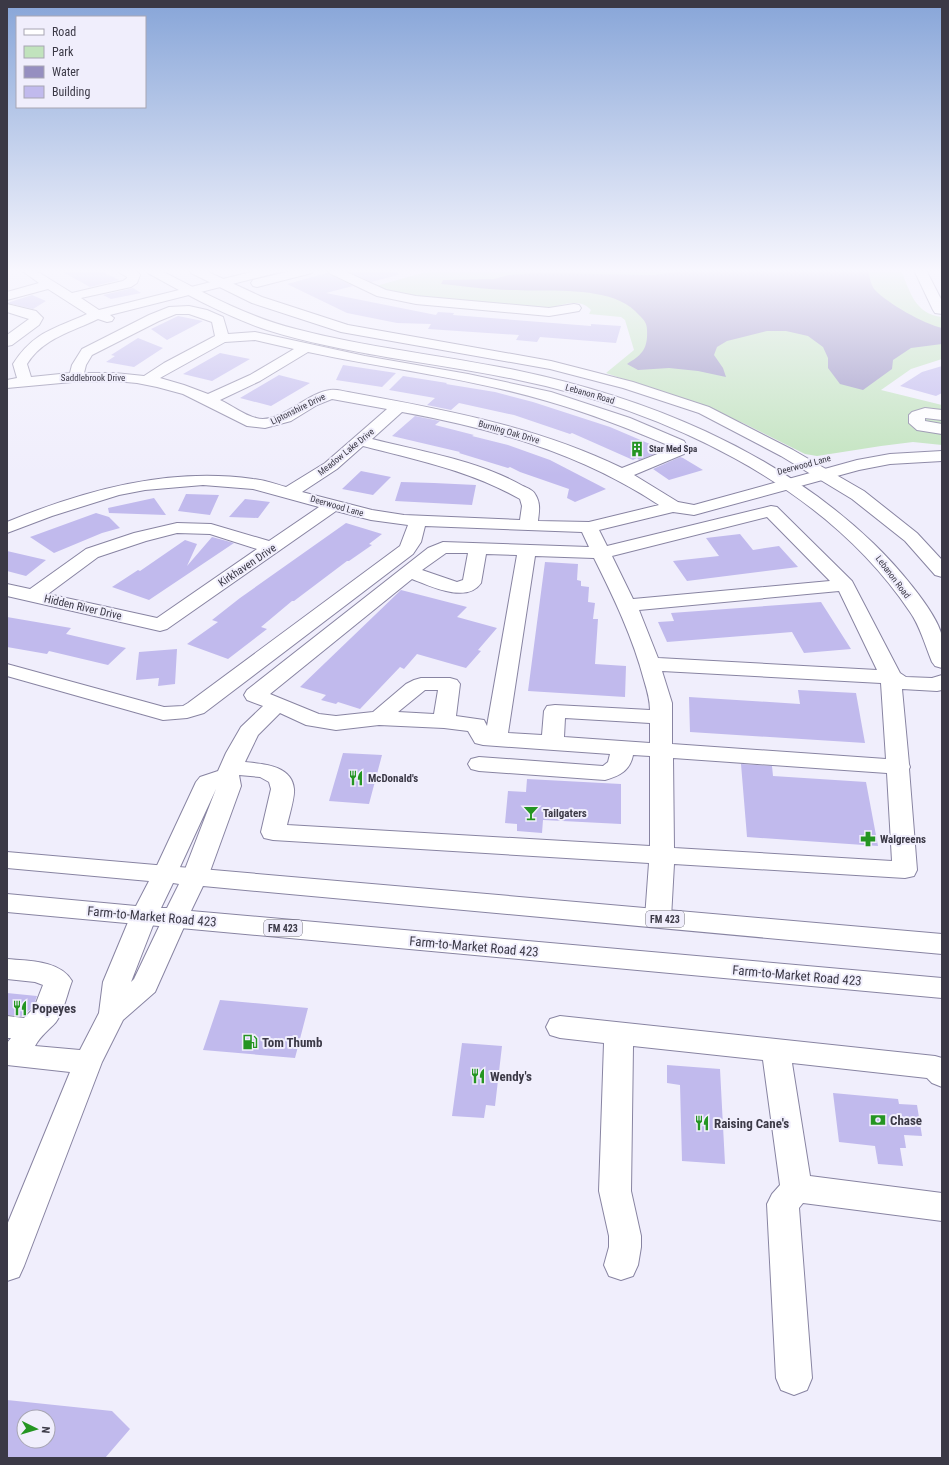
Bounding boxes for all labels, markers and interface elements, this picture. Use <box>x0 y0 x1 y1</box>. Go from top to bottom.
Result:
legend <box>16 16 146 108</box>
text: Road <box>52 25 76 39</box>
text: Park <box>52 45 74 59</box>
text: Water <box>52 65 80 79</box>
text: Building <box>52 85 90 99</box>
street label: Saddlebrook Drive <box>61 373 125 383</box>
street label: Lebanon Road <box>564 382 616 406</box>
street label: Liptonshire Drive <box>269 391 327 427</box>
street label: Burning Oak Drive <box>477 418 541 446</box>
street label: Meadow Lake Drive <box>316 426 376 478</box>
building icon: Star Med Spa <box>628 440 646 458</box>
place label: Star Med Spa <box>649 444 697 454</box>
street label: Deerwood Lane <box>776 453 832 477</box>
street label: Deerwood Lane <box>309 494 365 518</box>
street label: Kirkhaven Drive <box>216 541 279 590</box>
street label: Lebanon Road <box>874 554 912 600</box>
street label: Hidden River Drive <box>43 592 123 623</box>
restaurant icon: McDonald's <box>347 769 365 787</box>
place label: McDonald's <box>368 772 418 785</box>
bar icon: Tailgaters <box>522 804 540 822</box>
place label: Tailgaters <box>543 807 587 820</box>
pharmacy icon: Walgreens <box>859 830 877 848</box>
place label: Walgreens <box>880 833 926 846</box>
street label: Farm-to-Market Road 423 <box>87 903 217 930</box>
road number: FM 423 <box>646 911 684 927</box>
road number: FM 423 <box>264 920 302 936</box>
street label: Farm-to-Market Road 423 <box>409 933 539 960</box>
street label: Farm-to-Market Road 423 <box>732 962 862 989</box>
restaurant icon: Popeyes <box>11 999 29 1017</box>
place label: Popeyes <box>32 1001 76 1016</box>
fuel station icon: Tom Thumb <box>241 1033 259 1051</box>
place label: Tom Thumb <box>262 1035 322 1050</box>
restaurant icon: Wendy's <box>469 1067 487 1085</box>
place label: Wendy's <box>490 1069 532 1084</box>
bank icon: Chase <box>869 1111 887 1129</box>
place label: Chase <box>890 1113 922 1128</box>
restaurant icon: Raising Cane's <box>693 1114 711 1132</box>
place label: Raising Cane's <box>714 1116 789 1131</box>
north arrow <box>16 1409 56 1449</box>
text: N <box>39 1426 52 1434</box>

